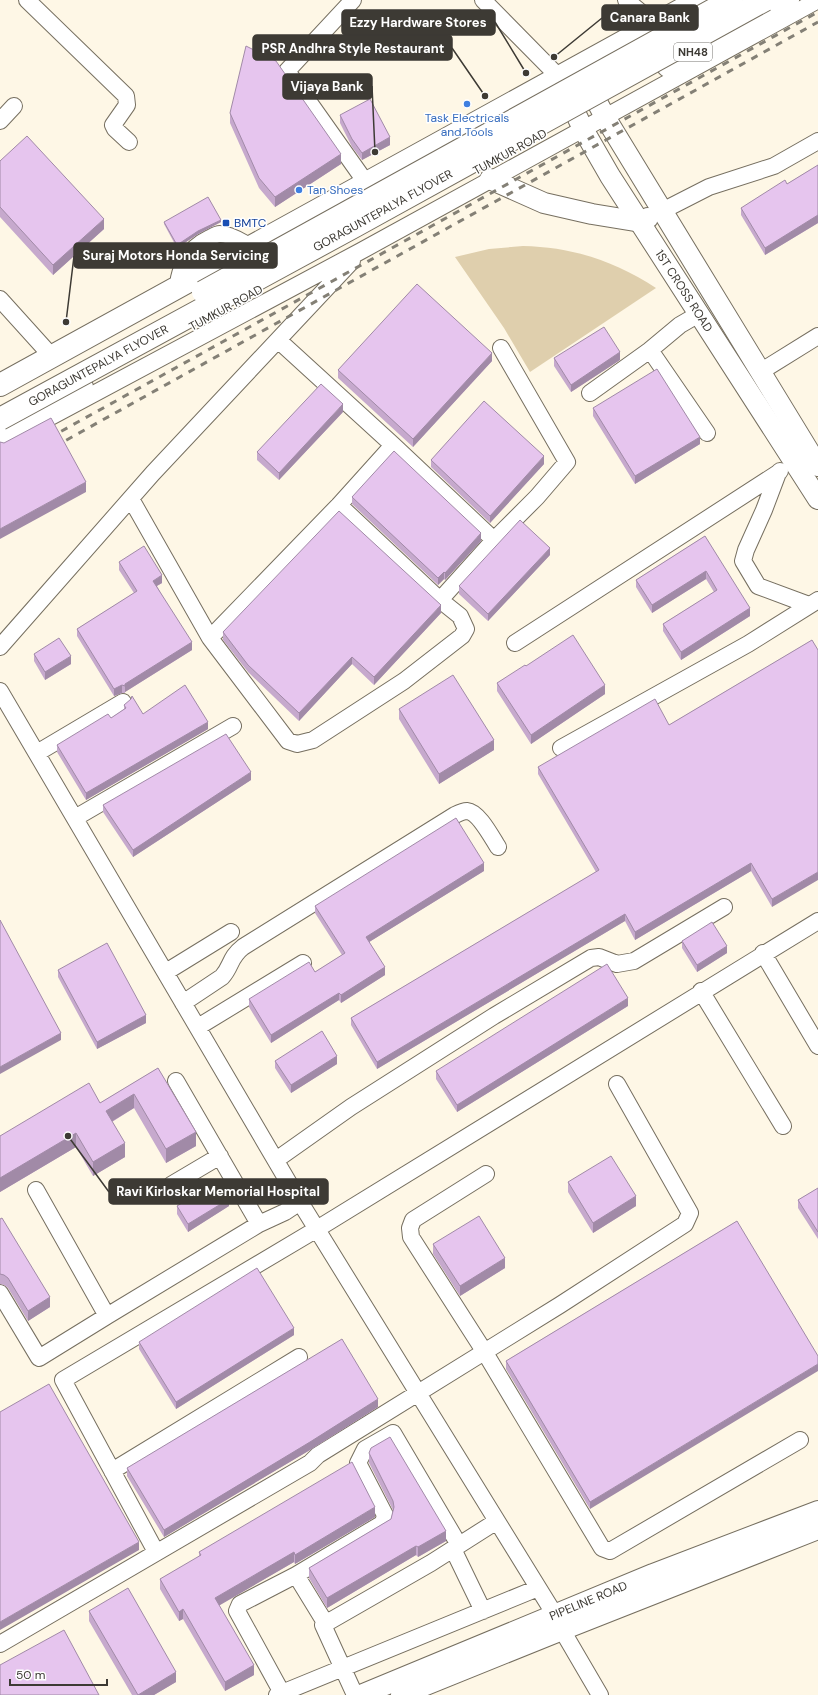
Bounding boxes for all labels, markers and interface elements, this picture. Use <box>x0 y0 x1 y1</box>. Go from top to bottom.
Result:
callout: Canara Bank <box>602 5 698 30</box>
text: Canara Bank <box>610 9 691 26</box>
callout: Ezzy Hardware Stores <box>342 10 495 35</box>
text: Ezzy Hardware Stores <box>349 14 487 31</box>
callout: PSR Andhra Style Restaurant <box>253 35 452 60</box>
text: PSR Andhra Style Restaurant <box>262 40 444 57</box>
road number: NH48 <box>674 43 712 61</box>
callout: Vijaya Bank <box>283 74 372 99</box>
text: Vijaya Bank <box>290 78 364 95</box>
marker: Task Electricals and Tools <box>462 99 472 109</box>
place label: Task Electricals and Tools <box>425 110 509 140</box>
street label: TUMKUR ROAD <box>470 125 550 179</box>
street label: GORAGUNTEPALYA FLYOVER <box>310 166 456 255</box>
place label: Tan Shoes <box>307 182 363 198</box>
marker: Tan Shoes <box>294 185 304 195</box>
place label: BMTC <box>234 215 267 231</box>
marker: BMTC <box>221 218 231 228</box>
callout: Suraj Motors Honda Servicing <box>74 243 277 268</box>
text: Suraj Motors Honda Servicing <box>83 247 270 264</box>
street label: 1ST CROSS ROAD <box>652 247 716 335</box>
street label: TUMKUR ROAD <box>186 281 266 335</box>
street label: GORAGUNTEPALYA FLYOVER <box>26 321 171 410</box>
callout: Ravi Kirloskar Memorial Hospital <box>109 1179 328 1204</box>
text: Ravi Kirloskar Memorial Hospital <box>116 1183 320 1200</box>
street label: PIPELINE ROAD <box>547 1578 630 1624</box>
scale bar <box>10 1661 107 1687</box>
text: 50 m <box>16 1667 45 1683</box>

